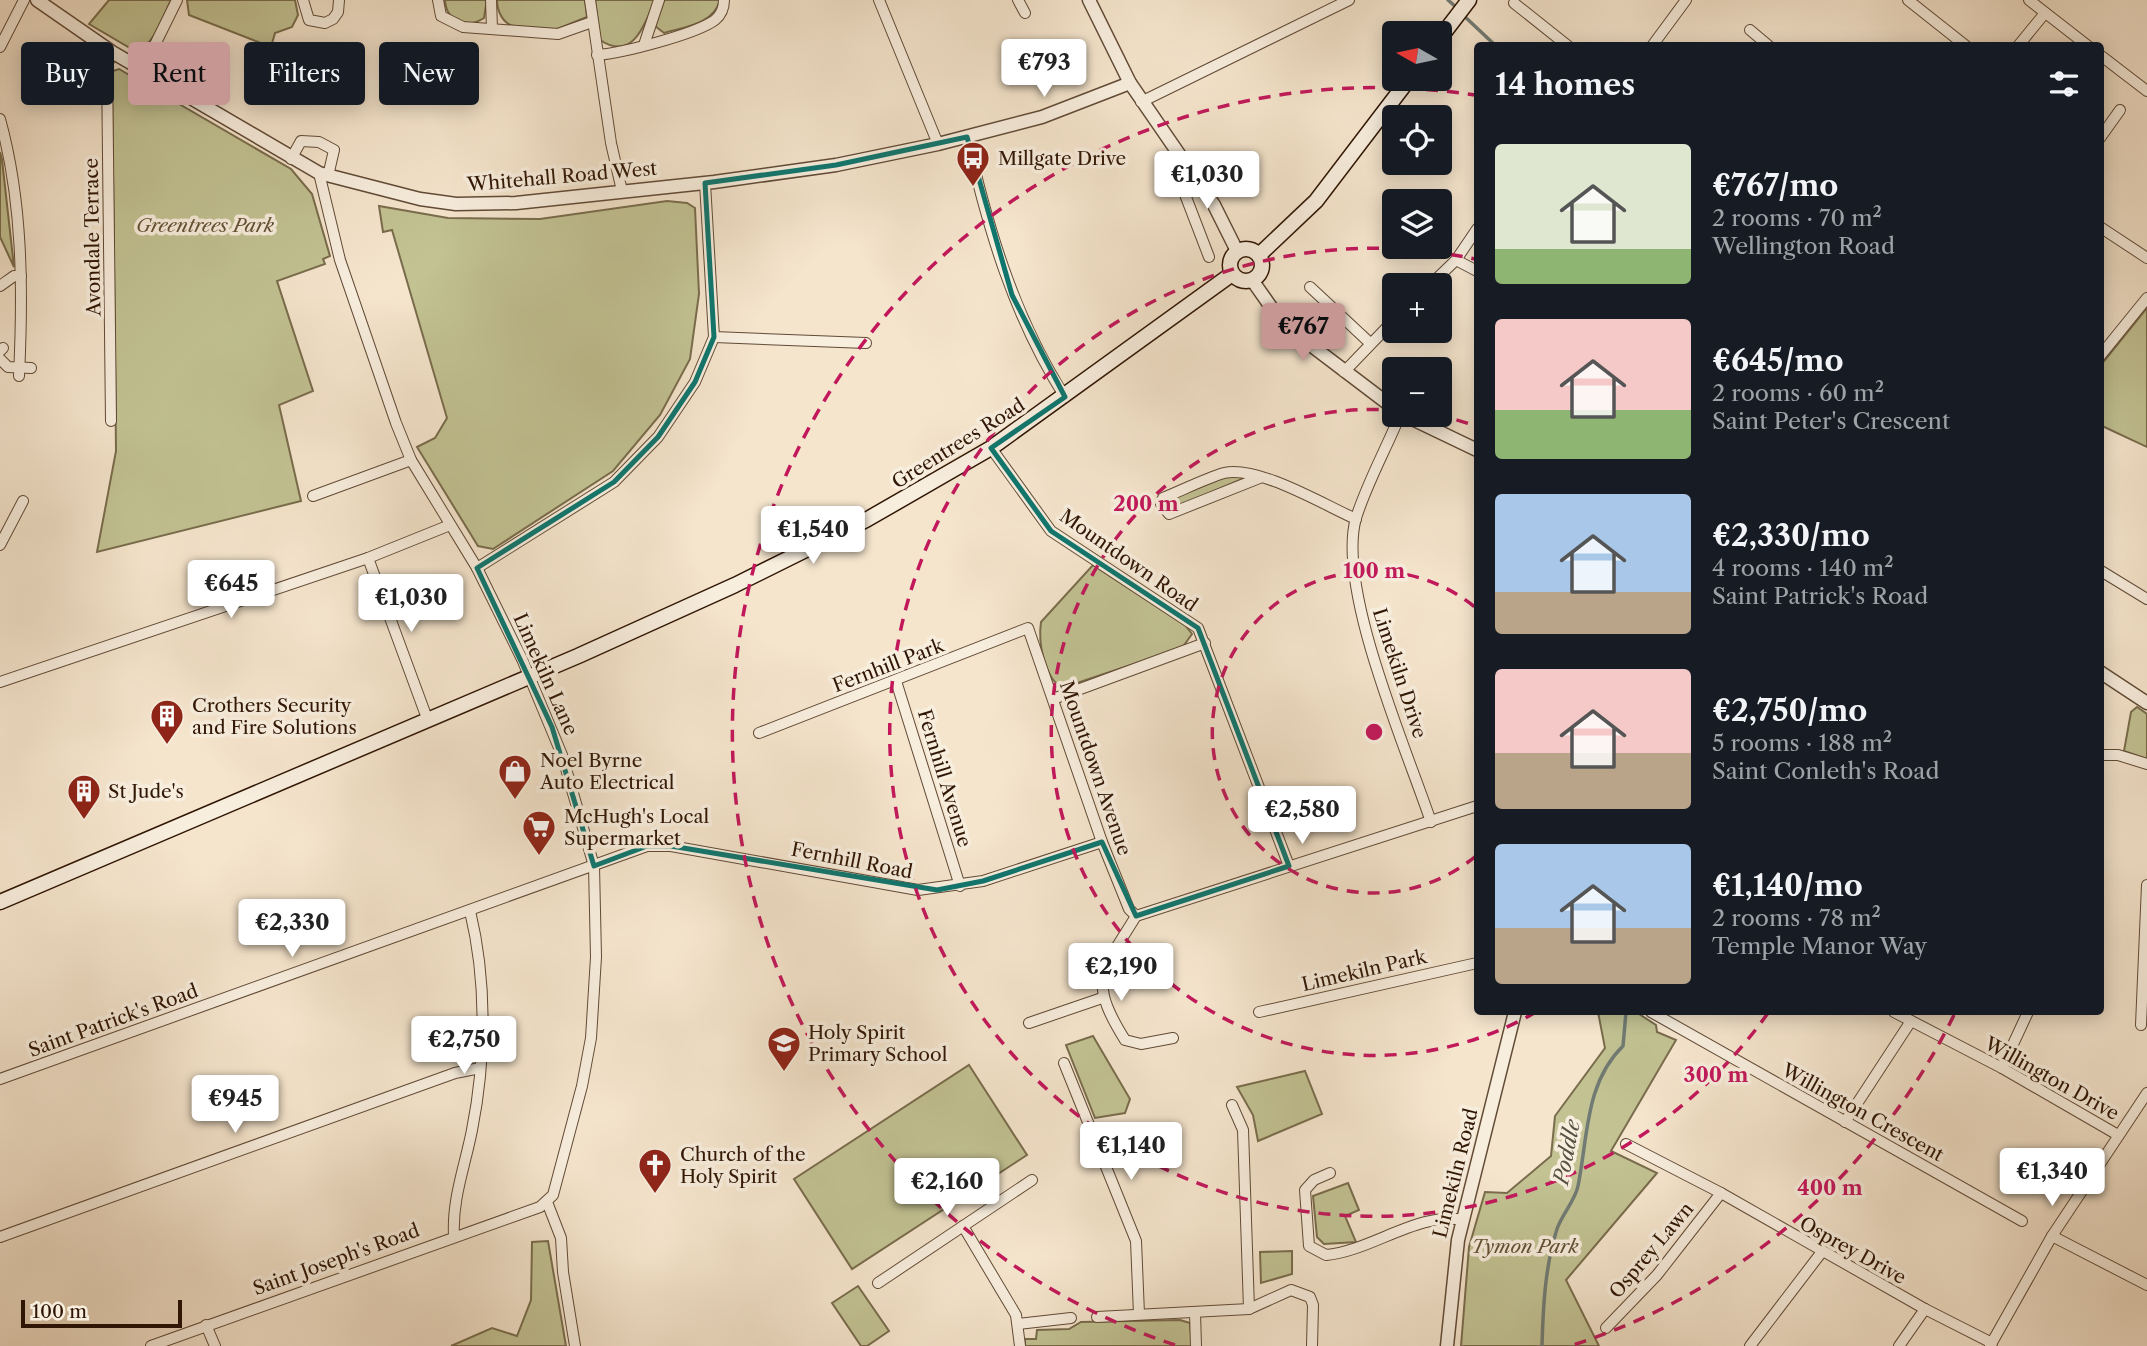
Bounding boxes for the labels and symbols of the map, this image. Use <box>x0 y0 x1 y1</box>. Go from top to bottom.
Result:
north arrow <box>1382 21 1452 91</box>
pin: €793 <box>1003 40 1085 99</box>
bus stop icon: Millgate Drive <box>954 139 992 188</box>
place label: Millgate Drive <box>998 147 1126 170</box>
pin: €1,030 <box>1150 152 1264 211</box>
street label: Whitehall Road West <box>465 157 658 196</box>
street label: Avondale Terrace <box>80 158 105 317</box>
park label: Greentrees Park <box>136 214 274 237</box>
pin: €767 <box>1262 304 1344 363</box>
street label: Greentrees Road <box>888 393 1029 494</box>
text: 200 m <box>1113 491 1179 516</box>
street label: Mountdown Road <box>1055 504 1202 617</box>
pin: €1,540 <box>756 506 870 566</box>
text: 100 m <box>1343 558 1405 583</box>
pin: €645 <box>190 560 272 620</box>
pin: €1,030 <box>354 574 468 634</box>
street label: Limekiln Drive <box>1368 605 1431 741</box>
street label: Limekiln Lane <box>508 610 583 739</box>
street label: Fernhill Park <box>829 633 948 697</box>
street label: Mountdown Avenue <box>1055 678 1136 858</box>
place label: Crothers Security and Fire Solutions <box>192 694 357 739</box>
building icon: Crothers Security and Fire Solutions <box>148 697 186 746</box>
street label: Fernhill Avenue <box>913 706 976 850</box>
centre of rings <box>1362 720 1386 744</box>
place label: Noel Byrne Auto Electrical <box>539 749 675 794</box>
shop icon: Noel Byrne Auto Electrical <box>496 752 534 801</box>
building icon: St Jude's <box>65 772 103 821</box>
place label: St Jude's <box>108 780 184 803</box>
pin: €2,580 <box>1245 786 1359 846</box>
place label: McHugh's Local Supermarket <box>564 805 709 850</box>
supermarket icon: McHugh's Local Supermarket <box>520 808 558 857</box>
street label: Fernhill Road <box>789 837 915 884</box>
pin: €2,330 <box>235 900 349 959</box>
pin: €2,190 <box>1064 944 1178 1003</box>
street label: Limekiln Park <box>1300 945 1430 996</box>
street label: Saint Patrick's Road <box>25 979 201 1062</box>
pin: €2,750 <box>407 1016 521 1076</box>
place label: Holy Spirit Primary School <box>808 1021 948 1066</box>
school or university icon: Holy Spirit Primary School <box>765 1024 803 1073</box>
street label: Willington Drive <box>1980 1031 2123 1125</box>
street label: Willington Crescent <box>1777 1058 1948 1167</box>
text: 300 m <box>1684 1062 1748 1087</box>
pin: €945 <box>194 1076 276 1135</box>
street label: Limekiln Road <box>1428 1105 1483 1240</box>
water label: Poddle <box>1548 1117 1585 1188</box>
pin: €1,140 <box>1074 1122 1188 1182</box>
place label: Church of the Holy Spirit <box>680 1143 806 1188</box>
church icon: Church of the Holy Spirit <box>636 1146 674 1195</box>
pin: €1,340 <box>1995 1148 2109 1208</box>
pin: €2,160 <box>890 1158 1004 1218</box>
text: 400 m <box>1797 1175 1863 1200</box>
street label: Osprey Lawn <box>1605 1198 1698 1303</box>
street label: Osprey Drive <box>1795 1212 1910 1289</box>
street label: Saint Joseph's Road <box>250 1219 423 1300</box>
park label: Tymon Park <box>1471 1235 1579 1258</box>
scale bar <box>21 1297 182 1329</box>

